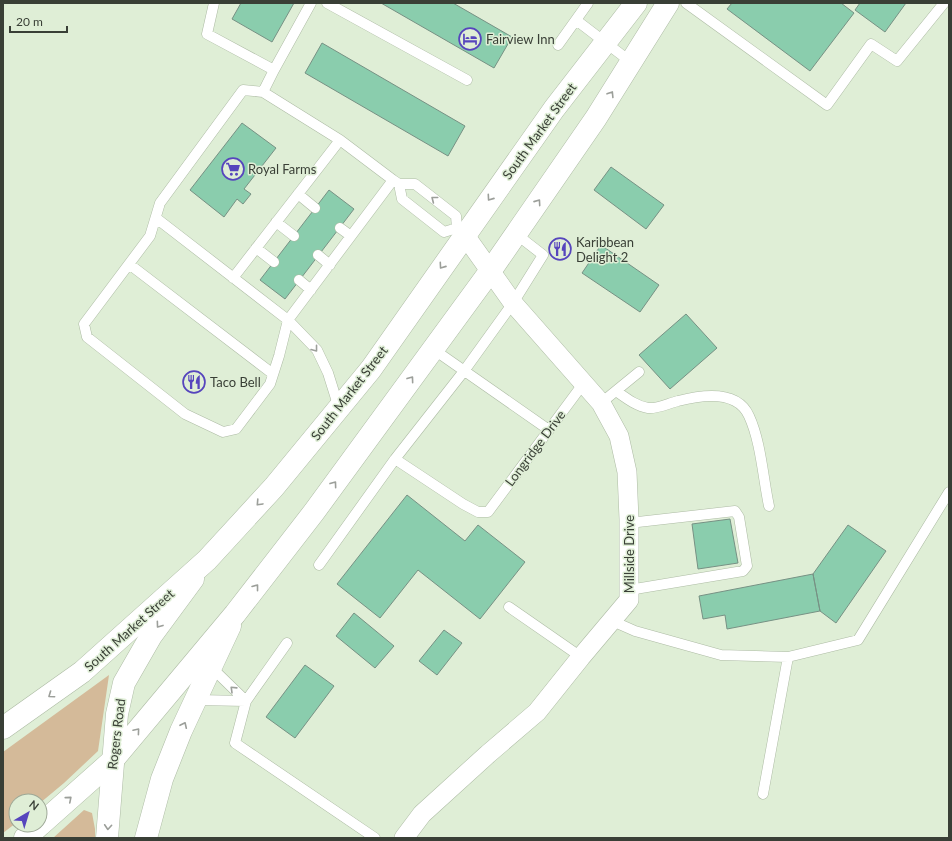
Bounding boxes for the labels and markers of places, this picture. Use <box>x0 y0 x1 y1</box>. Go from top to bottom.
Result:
hotel icon: Fairview Inn <box>457 26 483 52</box>
place label: Fairview Inn <box>486 31 555 47</box>
supermarket icon: Royal Farms <box>220 156 246 182</box>
place label: Royal Farms <box>248 161 317 177</box>
place label: Karibbean Delight 2 <box>576 234 634 265</box>
restaurant icon: Karibbean Delight 2 <box>547 236 573 262</box>
restaurant icon: Taco Bell <box>181 369 207 395</box>
place label: Taco Bell <box>210 374 261 390</box>

